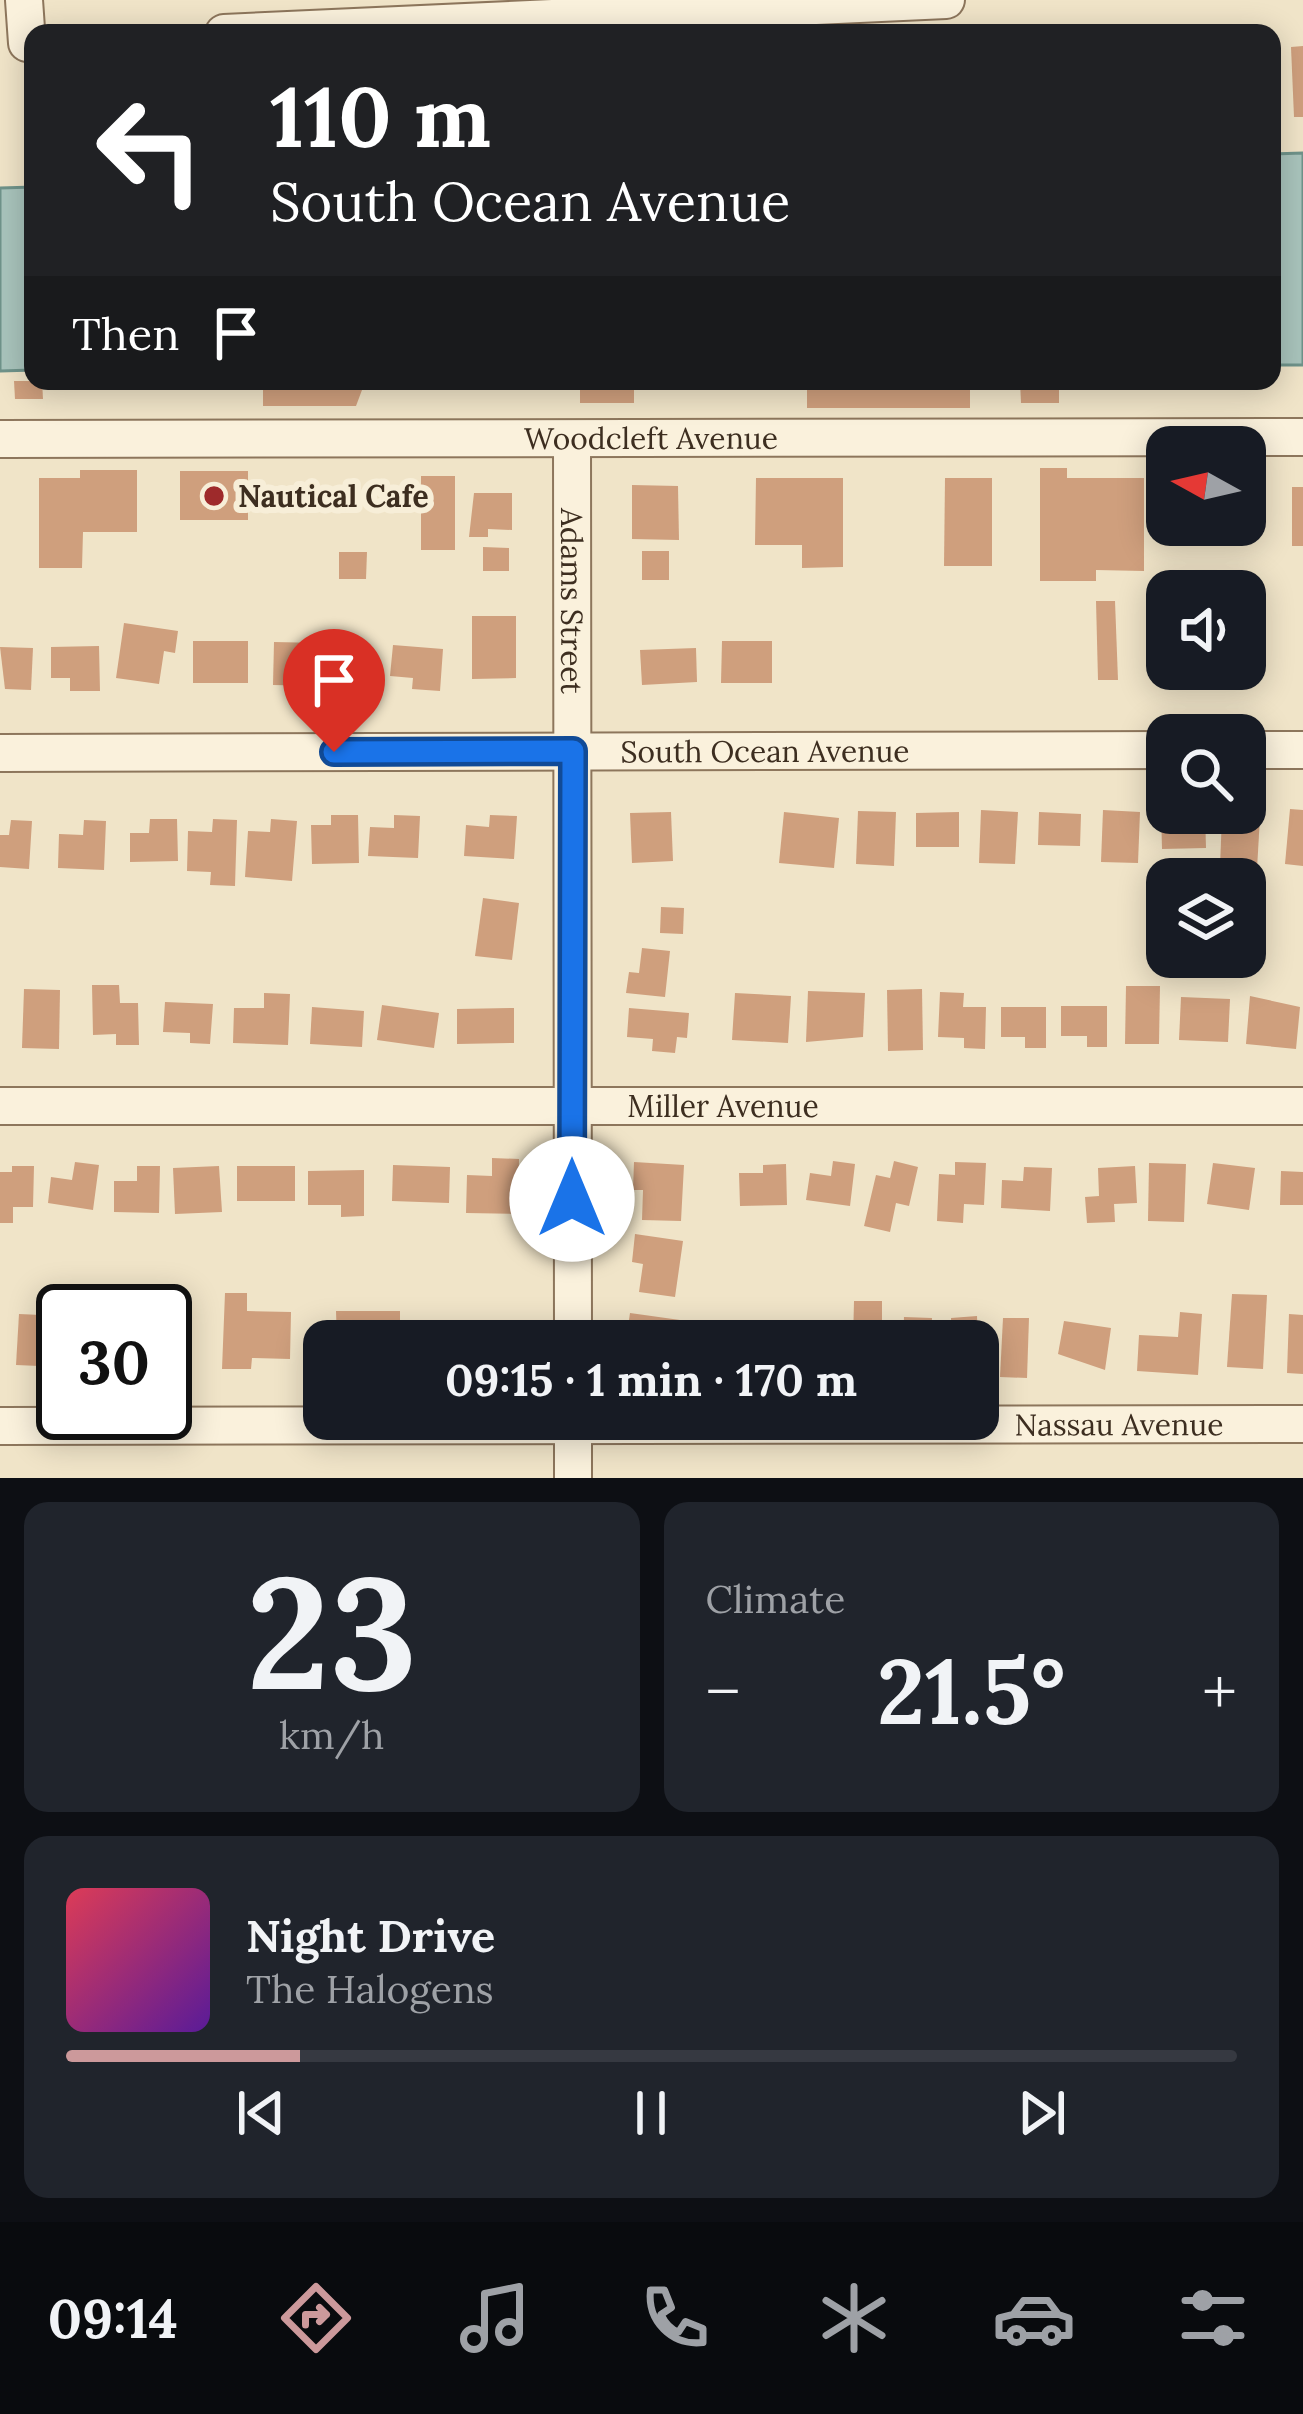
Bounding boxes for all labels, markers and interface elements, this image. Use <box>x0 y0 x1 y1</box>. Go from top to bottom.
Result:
text: 110 m <box>270 62 491 170</box>
icon: left <box>72 72 228 228</box>
text: South Ocean Avenue <box>270 167 790 236</box>
icon: arrive <box>203 300 269 366</box>
text: Then <box>72 305 179 362</box>
street label: Woodcleft Avenue <box>524 419 778 457</box>
north arrow <box>1146 426 1266 546</box>
map controls <box>1146 426 1266 978</box>
place label: Nautical Cafe <box>238 477 429 515</box>
marker: Nautical Cafe <box>201 483 227 509</box>
street label: Adams Street <box>553 507 591 694</box>
button: sound <box>1146 570 1266 690</box>
pin <box>283 629 385 752</box>
icon: arrive <box>301 647 367 713</box>
button: search <box>1146 714 1266 834</box>
street label: South Ocean Avenue <box>620 732 910 770</box>
button: layers <box>1146 858 1266 978</box>
street label: Miller Avenue <box>627 1087 819 1125</box>
position arrow <box>509 1136 635 1262</box>
speed limit sign: 30 <box>36 1284 192 1440</box>
text: 09:15 · 1 min · 170 m <box>445 1351 857 1408</box>
street label: Nassau Avenue <box>1014 1405 1224 1443</box>
text: 23 <box>246 1532 417 1732</box>
text: Climate <box>706 1574 845 1624</box>
text: 21.5° <box>877 1633 1065 1749</box>
text: − <box>706 1649 740 1733</box>
text: + <box>1202 1649 1237 1733</box>
text: km/h <box>279 1710 384 1760</box>
text: Night Drive <box>246 1907 495 1964</box>
text: The Halogens <box>246 1964 494 2014</box>
icon: previous <box>228 2080 294 2146</box>
icon: pause <box>618 2080 684 2146</box>
icon: next <box>1009 2080 1075 2146</box>
icon: directions <box>274 2276 358 2360</box>
icon: music <box>453 2276 537 2360</box>
icon: phone <box>633 2276 717 2360</box>
icon: climate <box>812 2276 896 2360</box>
icon: car <box>992 2276 1076 2360</box>
icon: filters <box>1171 2276 1255 2360</box>
text: 09:14 <box>48 2284 178 2353</box>

